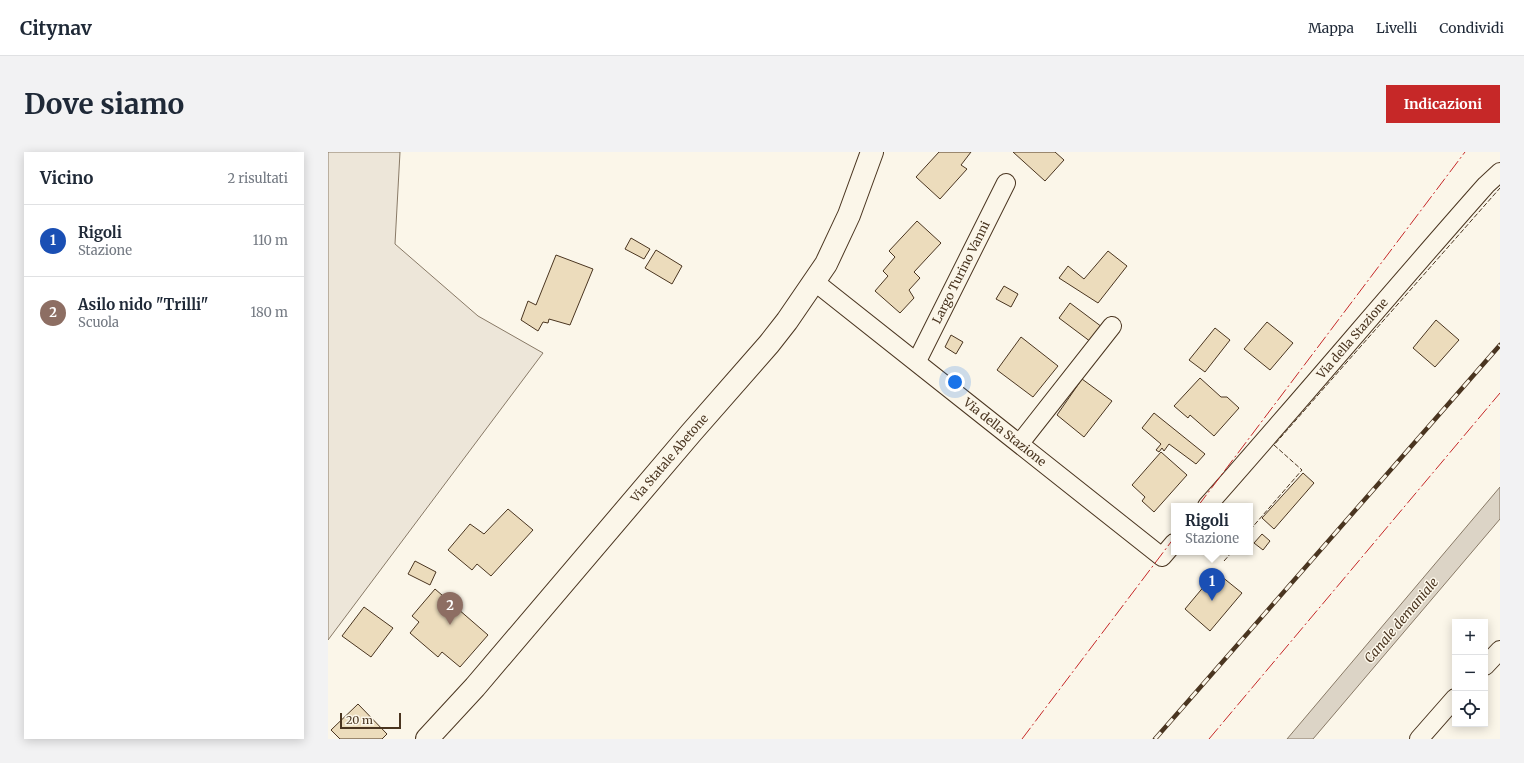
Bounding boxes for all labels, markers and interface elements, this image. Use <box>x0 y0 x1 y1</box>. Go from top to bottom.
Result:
text: Citynav <box>20 16 92 40</box>
text: Mappa <box>1308 19 1354 37</box>
text: Livelli <box>1376 19 1417 37</box>
text: Condividi <box>1439 19 1504 37</box>
button: Indicazioni <box>1386 85 1500 123</box>
text: Dove siamo <box>24 86 184 122</box>
text: Vicino <box>40 167 93 189</box>
text: 2 risultati <box>227 170 288 187</box>
street label: Largo Turino Vanni <box>929 218 993 326</box>
text: Rigoli <box>78 223 122 242</box>
text: 1 <box>50 232 56 249</box>
text: 110 m <box>253 232 288 249</box>
text: Stazione <box>78 242 132 259</box>
text: Asilo nido "Trilli" <box>78 295 208 314</box>
street label: Via della Stazione <box>1313 295 1391 382</box>
text: 2 <box>49 304 57 321</box>
text: 180 m <box>250 304 288 321</box>
text: Scuola <box>78 314 119 331</box>
your location <box>945 372 965 392</box>
street label: Via della Stazione <box>960 394 1049 469</box>
street label: Via Statale Abetone <box>627 411 711 506</box>
popup <box>1171 503 1253 555</box>
text: Rigoli <box>1185 511 1229 530</box>
text: Stazione <box>1185 530 1239 547</box>
pin: 1 <box>1199 568 1225 601</box>
water label: Canale demaniale <box>1361 574 1442 667</box>
pin: 2 <box>437 592 463 625</box>
map controls <box>1452 619 1488 727</box>
button: + <box>1452 619 1488 655</box>
button: − <box>1452 655 1488 691</box>
button: locate <box>1452 691 1488 727</box>
scale bar <box>340 711 401 730</box>
text: 20 m <box>346 713 373 727</box>

